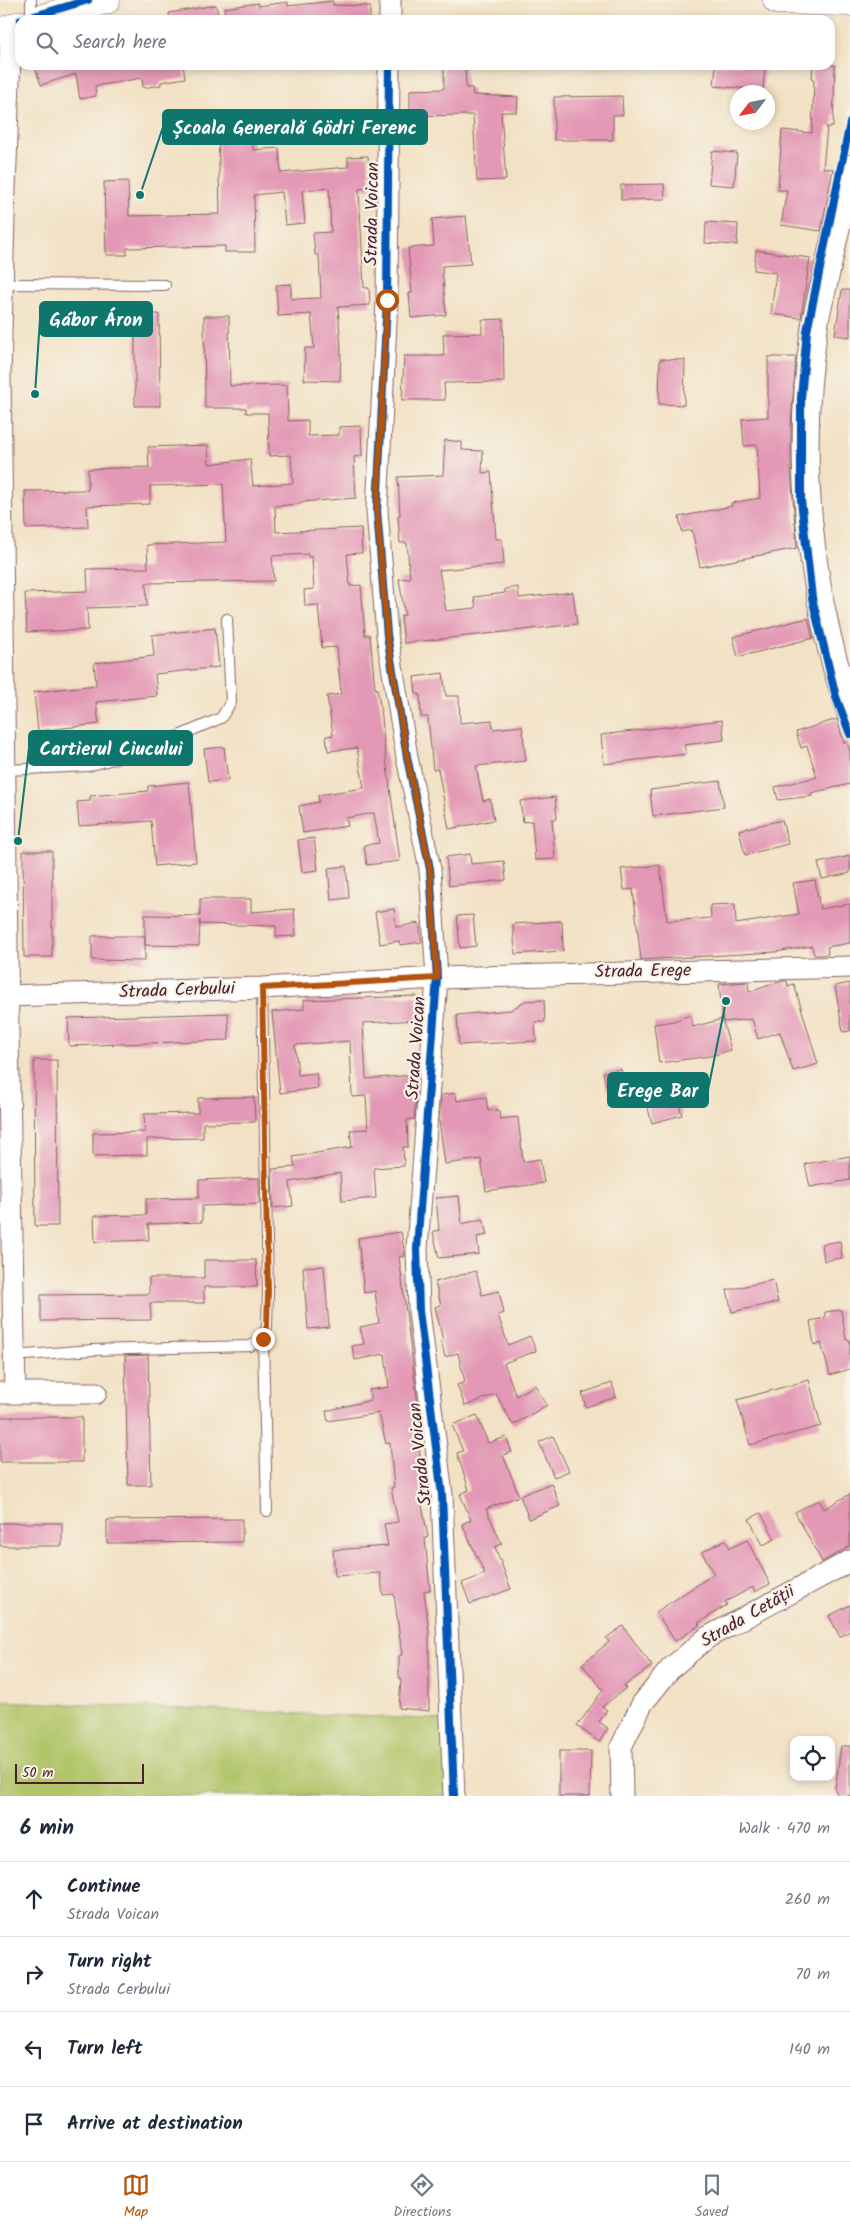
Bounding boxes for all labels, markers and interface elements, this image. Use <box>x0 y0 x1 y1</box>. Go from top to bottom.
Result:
search box <box>15 15 835 70</box>
text: Search here <box>73 28 167 58</box>
icon: search <box>33 29 61 57</box>
north arrow <box>730 85 775 130</box>
callout: Școala Generală Gödri Ferenc <box>163 110 427 144</box>
text: Școala Generală Gödri Ferenc <box>173 114 417 144</box>
street label: Strada Voican <box>358 162 388 266</box>
route start <box>376 289 399 312</box>
callout: Gábor Áron <box>40 302 152 336</box>
text: Gábor Áron <box>50 306 142 336</box>
callout: Cartierul Ciucului <box>29 731 192 765</box>
text: Cartierul Ciucului <box>39 735 184 765</box>
street label: Strada Erege <box>594 957 692 987</box>
street label: Strada Cerbului <box>119 974 236 1008</box>
street label: Strada Voican <box>399 995 435 1101</box>
callout: Erege Bar <box>608 1073 708 1107</box>
text: Erege Bar <box>618 1077 700 1107</box>
route end <box>252 1328 275 1351</box>
street label: Strada Voican <box>401 1401 441 1507</box>
street label: Strada Cetății <box>695 1578 801 1656</box>
map controls <box>790 1736 835 1781</box>
button: locate <box>790 1736 835 1781</box>
scale bar <box>15 1761 144 1784</box>
text: 50 m <box>22 1762 53 1784</box>
text: 6 min <box>20 1812 74 1845</box>
text: Walk · 470 m <box>739 1816 830 1841</box>
text: Continue <box>67 1872 140 1902</box>
icon: ahead <box>20 1885 48 1913</box>
text: 260 m <box>785 1887 830 1912</box>
text: Strada Voican <box>67 1902 159 1927</box>
text: Turn right <box>67 1947 152 1977</box>
icon: right <box>20 1960 48 1988</box>
text: 70 m <box>795 1962 830 1987</box>
text: Strada Cerbului <box>67 1977 170 2002</box>
text: Turn left <box>67 2034 142 2064</box>
icon: left <box>20 2035 48 2063</box>
text: 140 m <box>789 2037 830 2062</box>
text: Arrive at destination <box>67 2109 243 2139</box>
icon: arrive <box>20 2110 48 2138</box>
tab: Map <box>122 2171 150 2223</box>
tab: Directions <box>393 2171 451 2223</box>
tab: Saved <box>695 2171 728 2223</box>

